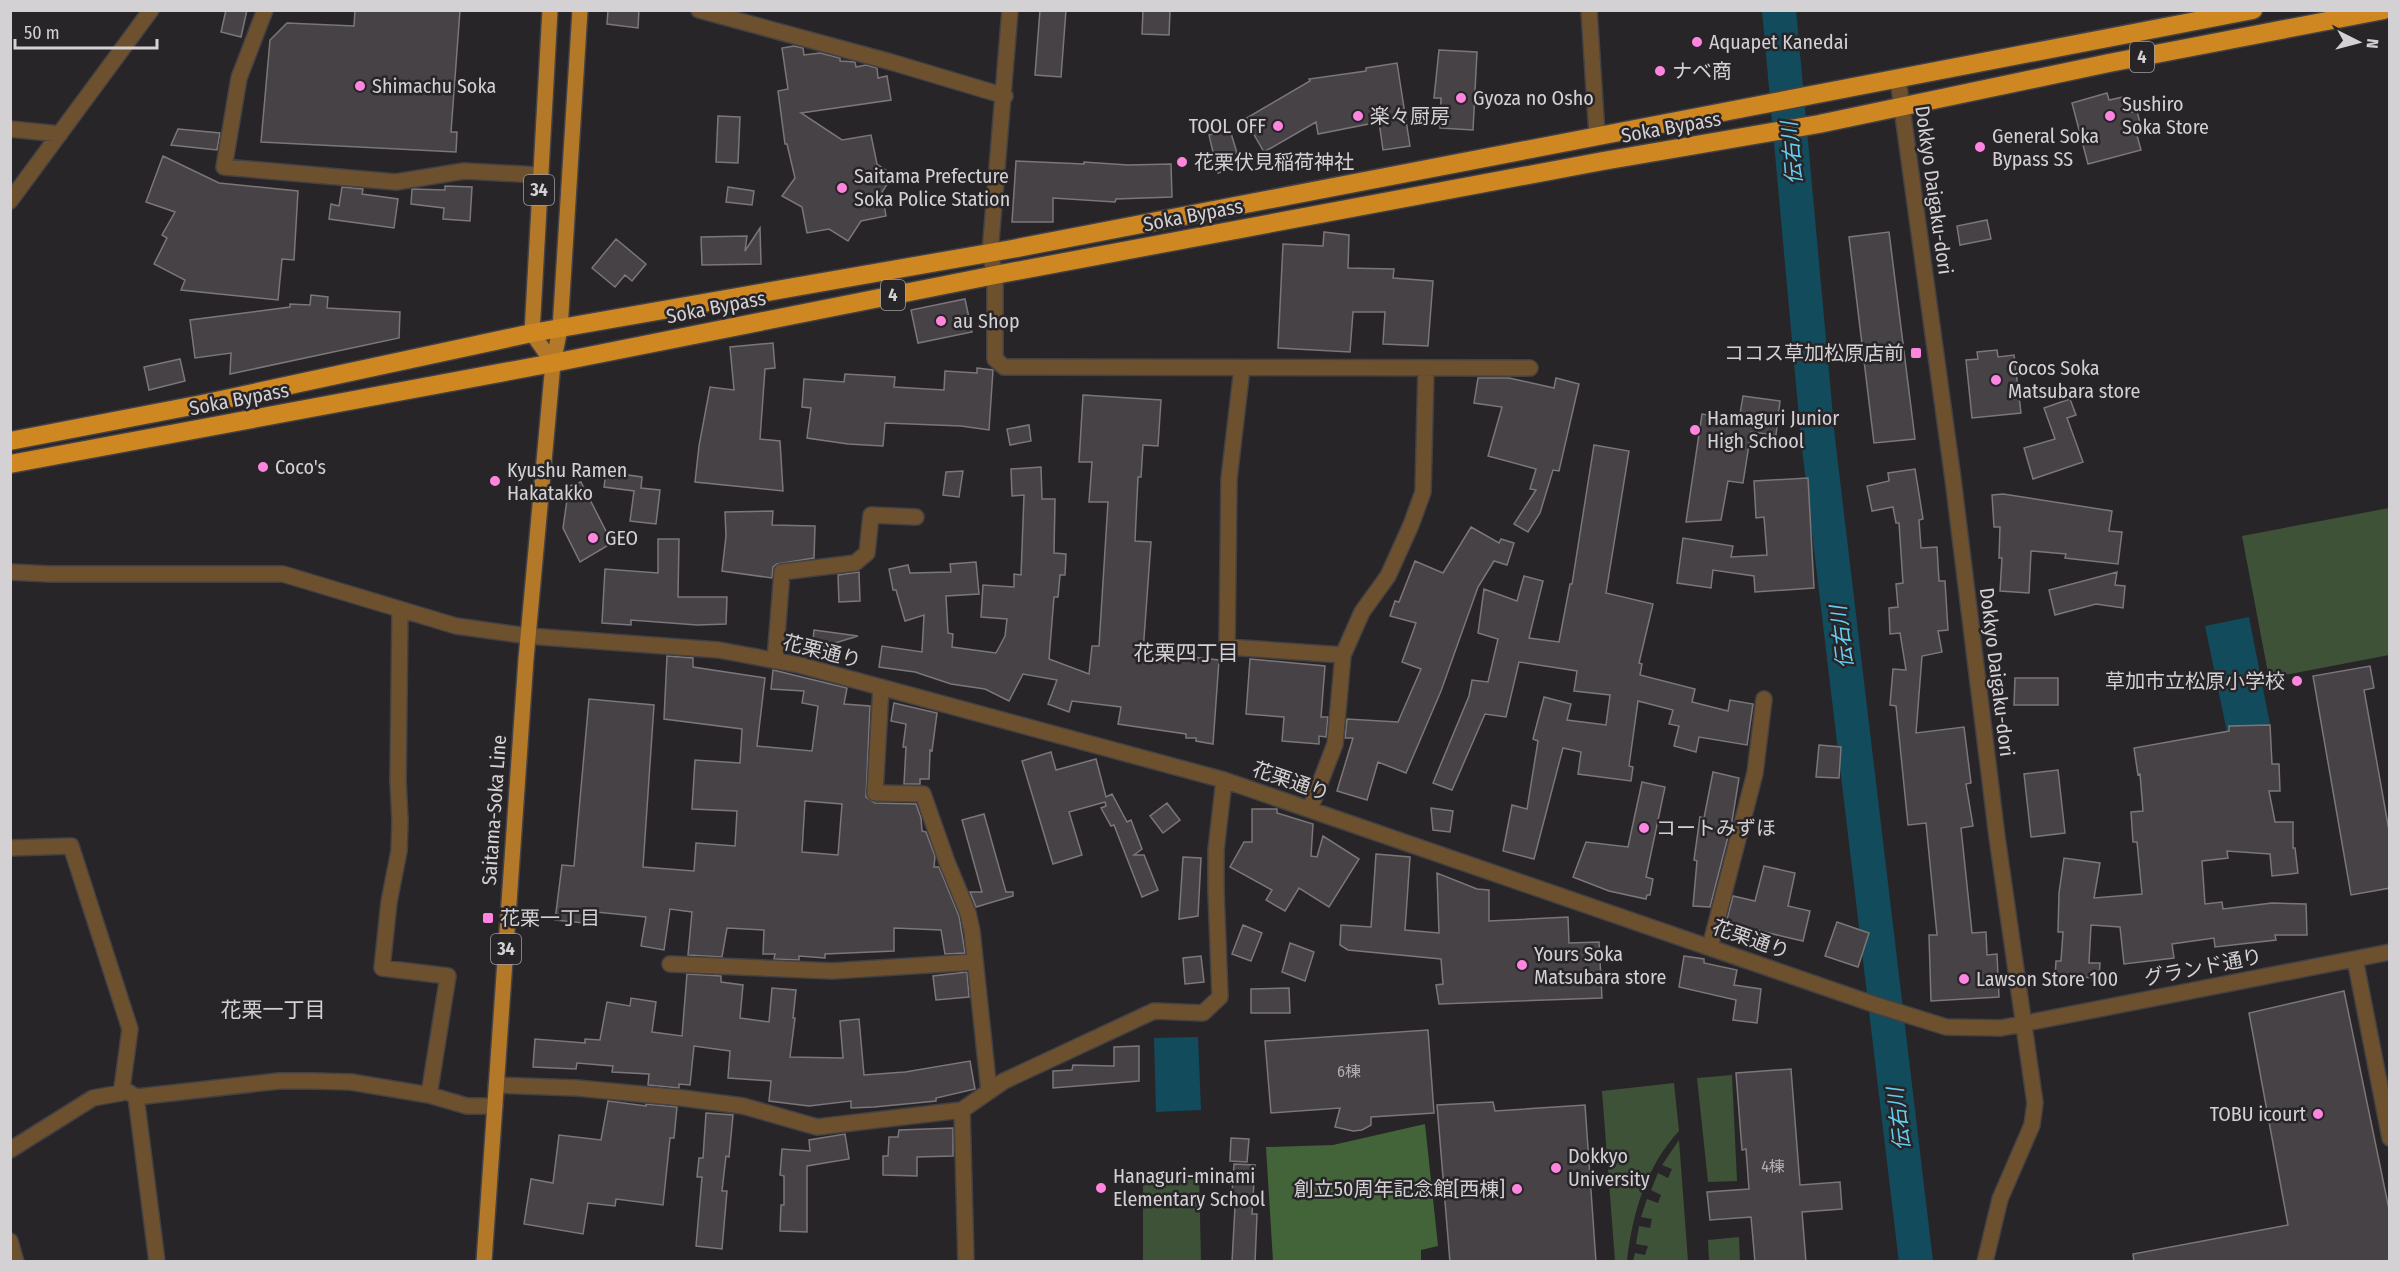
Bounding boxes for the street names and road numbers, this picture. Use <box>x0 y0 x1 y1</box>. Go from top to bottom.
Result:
road number: 4 <box>2130 42 2154 72</box>
street label: Dokkyo Daigaku-dori <box>1910 104 1958 276</box>
street label: Soka Bypass <box>1619 106 1723 148</box>
road number: 34 <box>524 175 554 205</box>
street label: Soka Bypass <box>1141 194 1245 236</box>
road number: 4 <box>881 280 905 310</box>
street label: Soka Bypass <box>664 286 768 328</box>
street label: Soka Bypass <box>187 378 291 420</box>
street label: Dokkyo Daigaku-dori <box>1975 586 2019 758</box>
street label: 花栗通り <box>780 630 864 672</box>
street label: Saitama-Soka Line <box>477 734 511 886</box>
street label: 花栗通り <box>1249 757 1333 805</box>
street label: 花栗通り <box>1709 915 1793 963</box>
road number: 34 <box>491 934 521 964</box>
street label: グランド通り <box>2142 944 2264 990</box>

